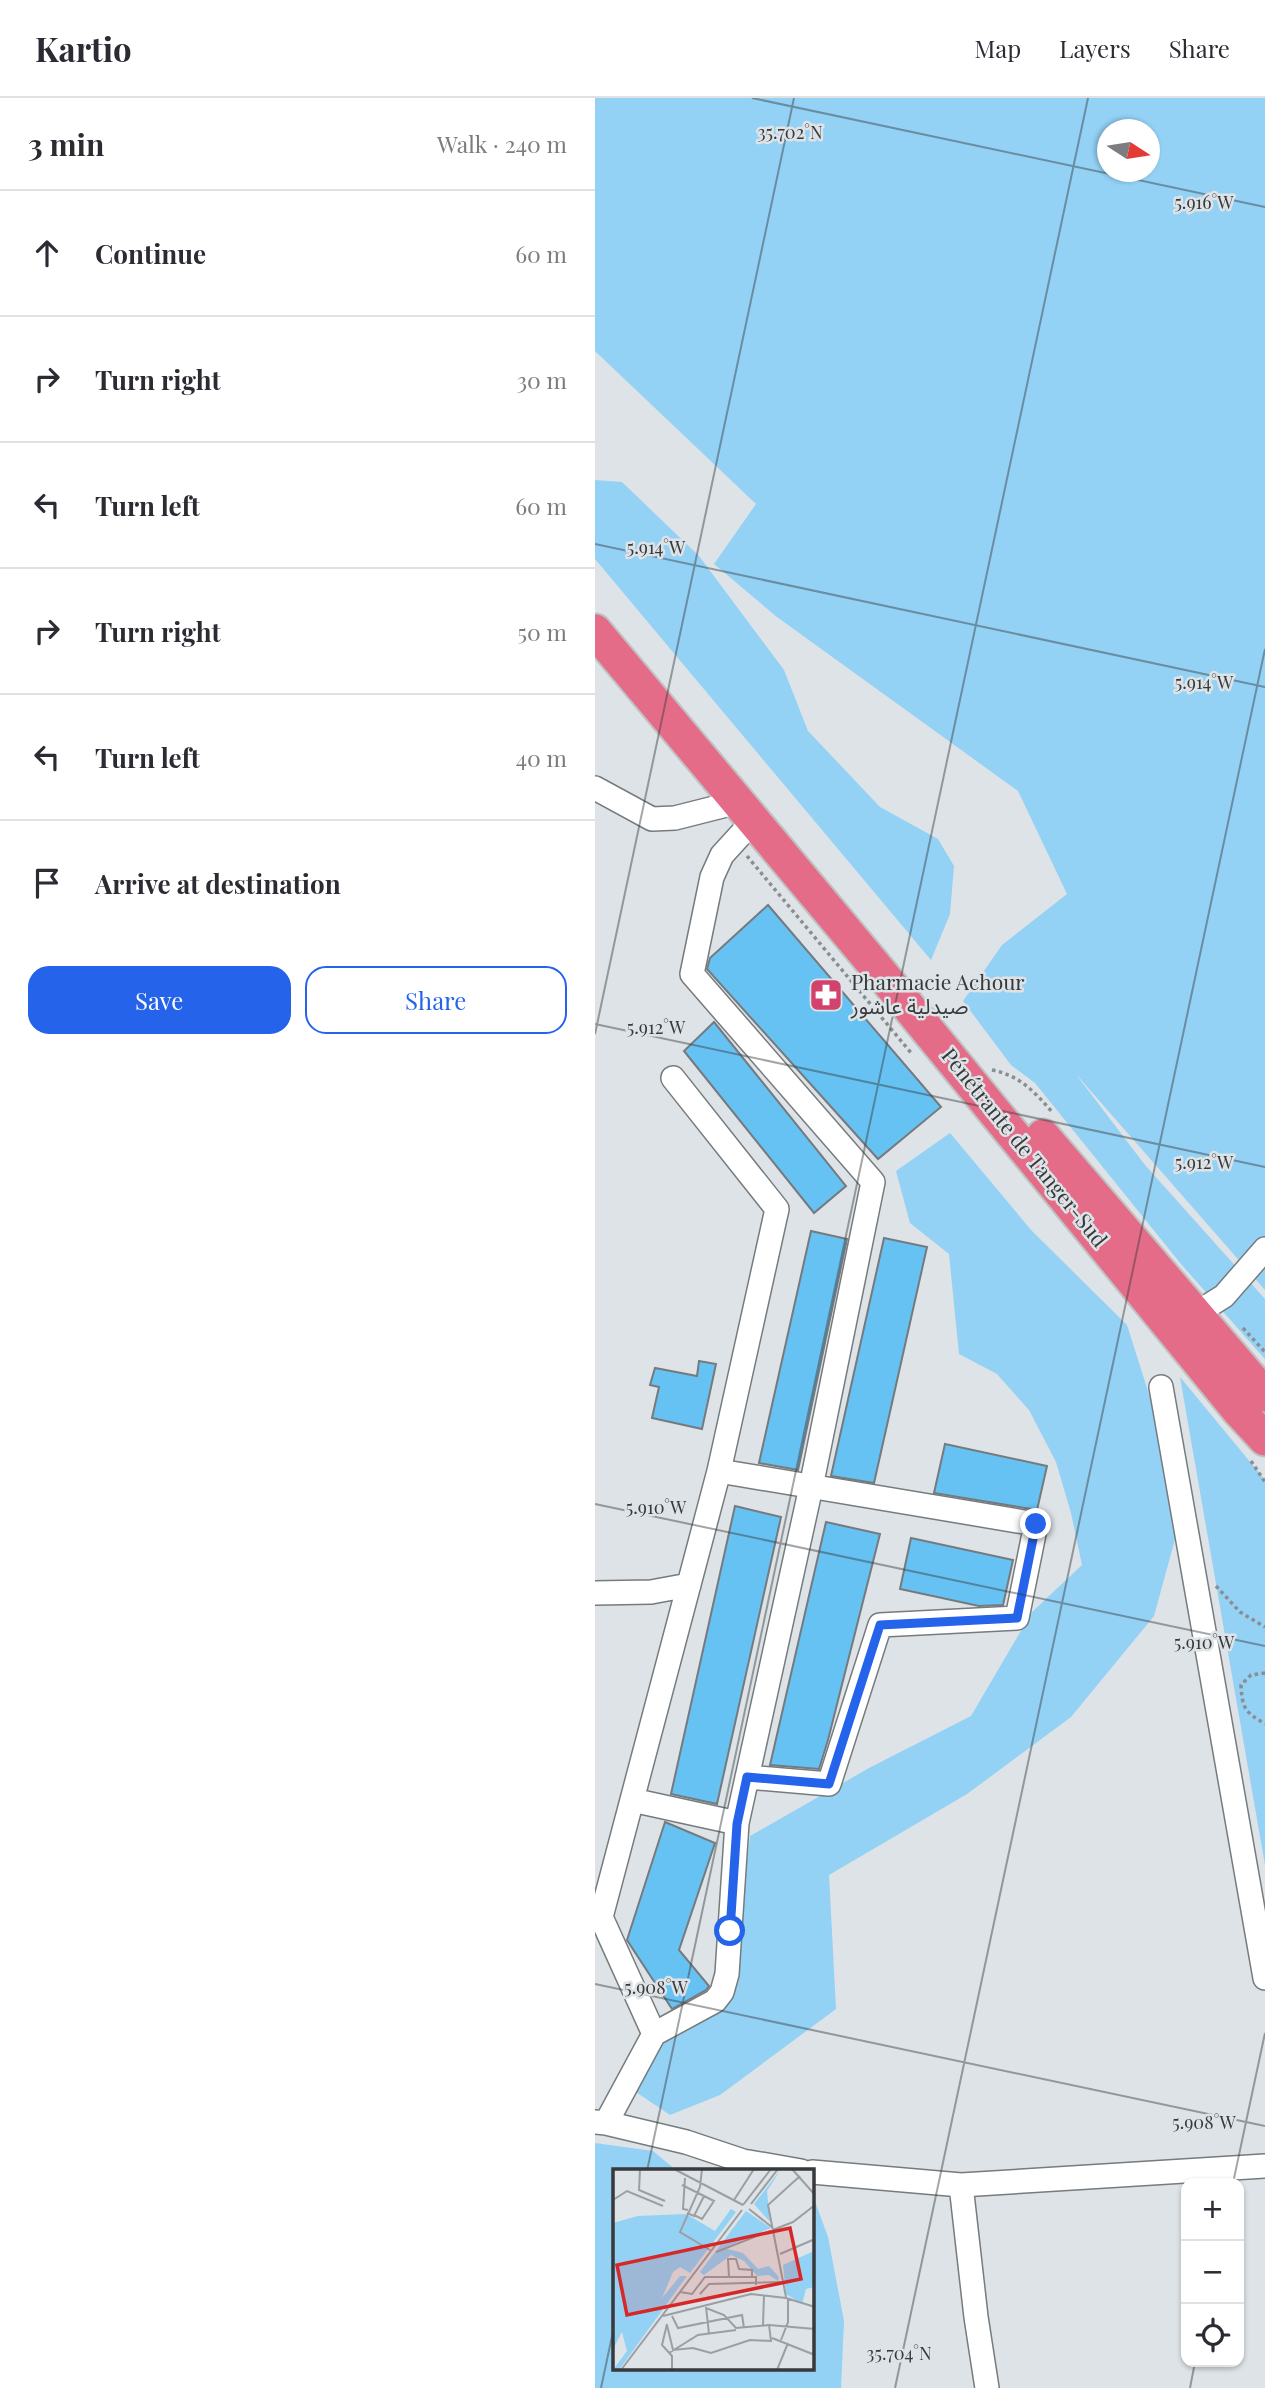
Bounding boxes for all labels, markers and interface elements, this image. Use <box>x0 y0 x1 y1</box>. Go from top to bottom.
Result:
text: Kartio <box>35 26 132 70</box>
text: Map <box>975 32 1021 64</box>
text: Layers <box>1059 32 1131 64</box>
text: Share <box>1169 32 1230 64</box>
north arrow <box>1097 119 1160 182</box>
text: 35.702°N <box>757 120 823 144</box>
text: 3 min <box>28 124 104 164</box>
text: Walk · 240 m <box>437 128 567 159</box>
text: 5.916°W <box>1174 190 1234 214</box>
icon: ahead <box>28 234 66 272</box>
text: Continue <box>95 236 206 271</box>
text: 60 m <box>515 238 567 269</box>
icon: right <box>28 360 66 398</box>
text: Turn right <box>95 362 221 397</box>
text: 30 m <box>517 364 567 395</box>
icon: left <box>28 486 66 524</box>
text: Turn left <box>95 488 200 523</box>
text: 60 m <box>515 490 567 521</box>
text: 5.914°W <box>627 535 686 559</box>
icon: right <box>28 612 66 650</box>
text: Turn right <box>95 614 221 649</box>
text: 50 m <box>518 616 567 647</box>
text: 5.914°W <box>1175 670 1234 694</box>
icon: left <box>28 738 66 776</box>
text: Turn left <box>95 740 200 775</box>
text: 40 m <box>516 742 567 773</box>
icon: arrive <box>28 864 66 902</box>
text: Arrive at destination <box>95 866 341 901</box>
button: Save <box>28 966 291 1034</box>
button: Share <box>305 966 567 1034</box>
place label: Pharmacie Achour صيدلية عاشور <box>850 967 1025 1019</box>
pharmacy icon: Pharmacie Achour صيدلية عاشور <box>807 976 845 1014</box>
text: 5.912°W <box>627 1015 686 1039</box>
street label: Pénétrante de Tanger-Sud <box>936 1041 1115 1252</box>
text: 5.912°W <box>1175 1150 1234 1174</box>
text: 5.910°W <box>626 1495 687 1519</box>
route end <box>1020 1508 1051 1539</box>
text: 5.910°W <box>1174 1630 1235 1654</box>
route start <box>714 1915 745 1946</box>
text: 5.908°W <box>624 1975 689 1999</box>
text: 5.908°W <box>1172 2110 1237 2134</box>
inset map <box>613 2169 814 2370</box>
map controls <box>1181 2178 1244 2367</box>
button: + <box>1181 2178 1244 2241</box>
button: − <box>1181 2241 1244 2304</box>
button: locate <box>1181 2304 1244 2367</box>
text: 35.704°N <box>866 2341 932 2365</box>

